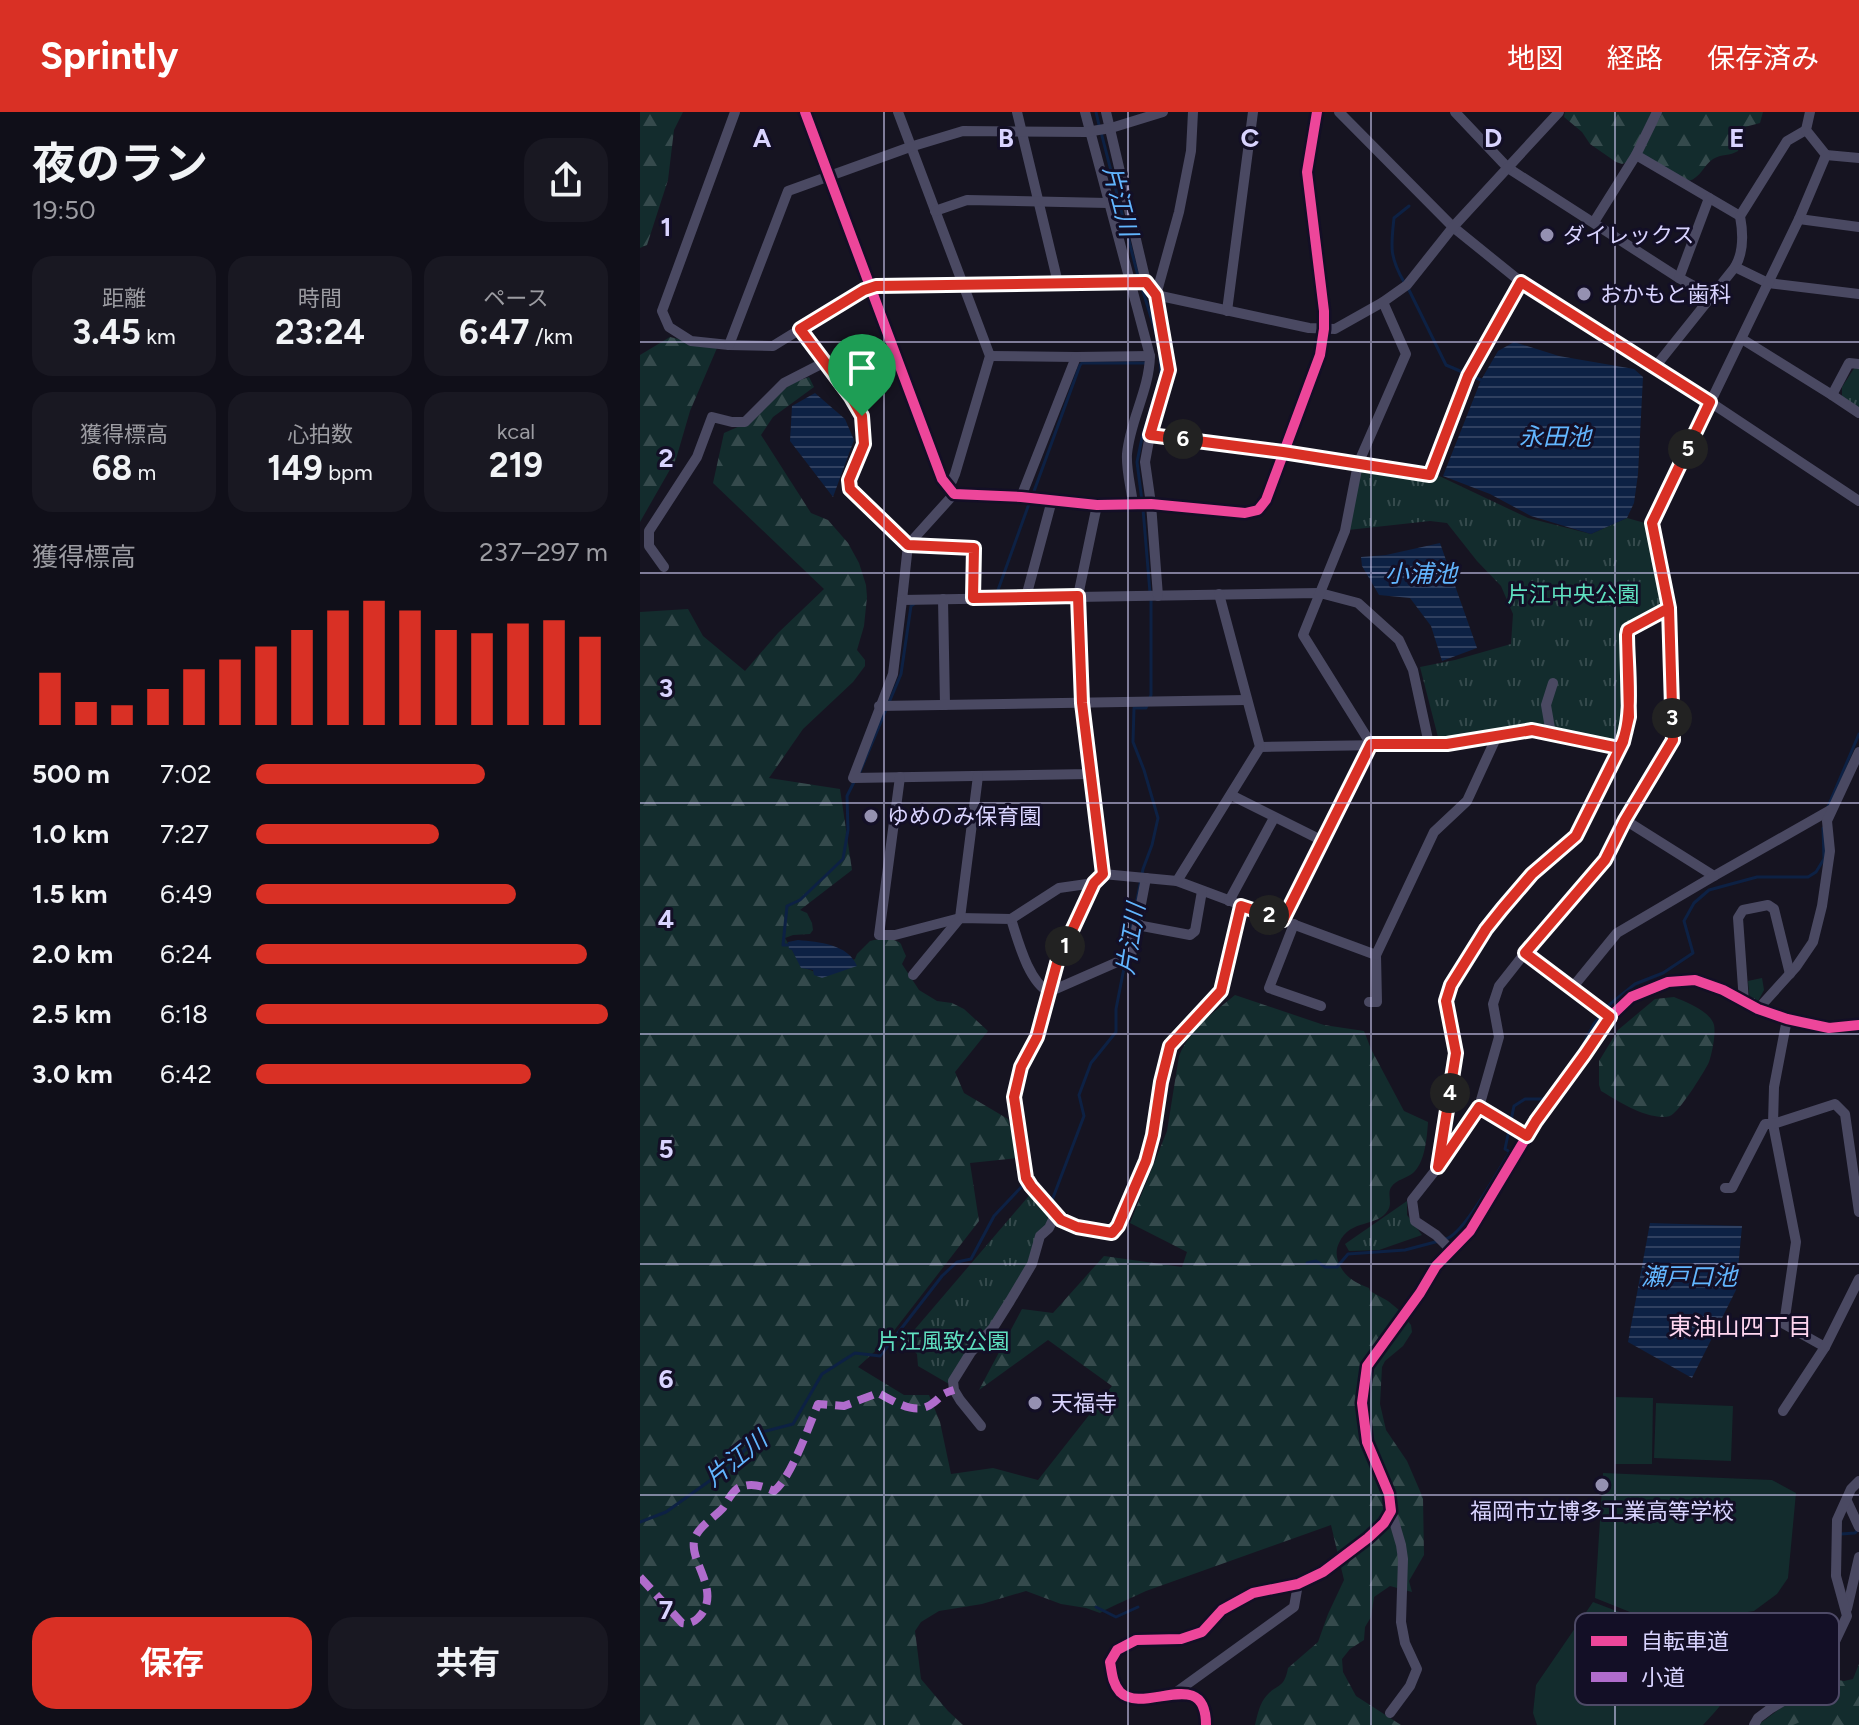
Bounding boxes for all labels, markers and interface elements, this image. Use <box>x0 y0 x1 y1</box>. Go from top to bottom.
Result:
text: Sprintly <box>40 33 178 79</box>
text: 地図 <box>1507 41 1563 75</box>
text: 経路 <box>1607 41 1663 75</box>
text: 保存済み <box>1707 41 1819 75</box>
text: A <box>753 122 772 154</box>
text: B <box>998 122 1014 154</box>
text: C <box>1241 122 1260 154</box>
text: D <box>1484 122 1502 154</box>
text: E <box>1729 122 1745 154</box>
text: 夜のラン <box>32 137 208 190</box>
button: share <box>524 138 608 222</box>
water label: 片江川 <box>1097 162 1145 242</box>
text: 19:50 <box>32 194 96 226</box>
text: 1 <box>661 211 671 243</box>
place label: ダイレックス <box>1563 222 1694 249</box>
marker: ダイレックス <box>1538 226 1556 244</box>
place label: おかもと歯科 <box>1600 281 1732 308</box>
text: 距離 <box>102 285 146 312</box>
text: 時間 <box>298 285 342 312</box>
text: ペース <box>484 285 548 312</box>
marker: おかもと歯科 <box>1575 285 1593 303</box>
text: 3.45 <box>72 312 141 353</box>
text: 23:24 <box>275 312 365 353</box>
text: 6:47 <box>459 312 530 353</box>
text: km <box>141 323 176 350</box>
text: /km <box>530 323 573 350</box>
pin <box>828 334 896 416</box>
icon: arrive <box>840 346 884 390</box>
text: kcal <box>497 418 535 445</box>
pin: 6 <box>1163 419 1203 459</box>
text: 獲得標高 <box>80 421 168 448</box>
text: 心拍数 <box>287 421 353 448</box>
water label: 永田池 <box>1519 422 1593 451</box>
text: 6 <box>1177 425 1189 452</box>
pin: 5 <box>1668 429 1708 469</box>
text: 5 <box>1682 435 1694 462</box>
text: 2 <box>658 442 674 474</box>
text: 219 <box>489 445 543 486</box>
text: 68 <box>92 448 132 489</box>
text: 149 <box>267 448 323 489</box>
text: m <box>132 459 156 486</box>
text: bpm <box>323 459 373 486</box>
text: 237–297 m <box>479 536 608 568</box>
text: 獲得標高 <box>32 541 136 573</box>
water label: 小浦池 <box>1385 559 1459 588</box>
park label: 片江中央公園 <box>1507 581 1639 608</box>
text: 3 <box>659 672 673 704</box>
pin: 3 <box>1652 698 1692 738</box>
text: 3 <box>1666 704 1678 731</box>
text: 500 m <box>32 758 110 790</box>
text: 7:02 <box>160 758 212 790</box>
place label: ゆめのみ保育園 <box>887 803 1041 830</box>
marker: ゆめのみ保育園 <box>862 807 880 825</box>
text: 1.0 km <box>32 818 109 850</box>
text: 7:27 <box>160 818 209 850</box>
text: 1.5 km <box>32 878 107 910</box>
text: 6:49 <box>160 878 212 910</box>
pin: 2 <box>1249 895 1289 935</box>
water label: 片江川 <box>1111 898 1151 977</box>
text: 2 <box>1263 901 1275 928</box>
text: 4 <box>658 903 674 935</box>
pin: 1 <box>1045 926 1085 966</box>
text: 1 <box>1060 932 1070 959</box>
text: 2.0 km <box>32 938 113 970</box>
text: 6:24 <box>160 938 212 970</box>
text: 2.5 km <box>32 998 111 1030</box>
text: 6:18 <box>160 998 208 1030</box>
text: 3.0 km <box>32 1058 113 1090</box>
text: 6:42 <box>160 1058 212 1090</box>
pin: 4 <box>1430 1073 1470 1113</box>
text: 4 <box>1443 1079 1457 1106</box>
text: 5 <box>658 1133 674 1165</box>
water label: 瀬戸口池 <box>1641 1262 1739 1291</box>
district label: 東油山四丁目 <box>1668 1312 1812 1341</box>
park label: 片江風致公園 <box>877 1328 1009 1355</box>
text: 6 <box>658 1363 674 1395</box>
place label: 天福寺 <box>1051 1390 1117 1417</box>
marker: 天福寺 <box>1026 1394 1044 1412</box>
water label: 片江川 <box>699 1423 775 1493</box>
marker: 福岡市立博多工業高等学校 <box>1593 1476 1611 1494</box>
place label: 福岡市立博多工業高等学校 <box>1470 1498 1734 1525</box>
text: 7 <box>659 1594 673 1626</box>
legend <box>1575 1613 1839 1705</box>
button: 保存 <box>32 1617 312 1709</box>
button: 共有 <box>328 1617 608 1709</box>
text: 自転車道 <box>1641 1628 1729 1655</box>
text: 小道 <box>1641 1664 1685 1691</box>

